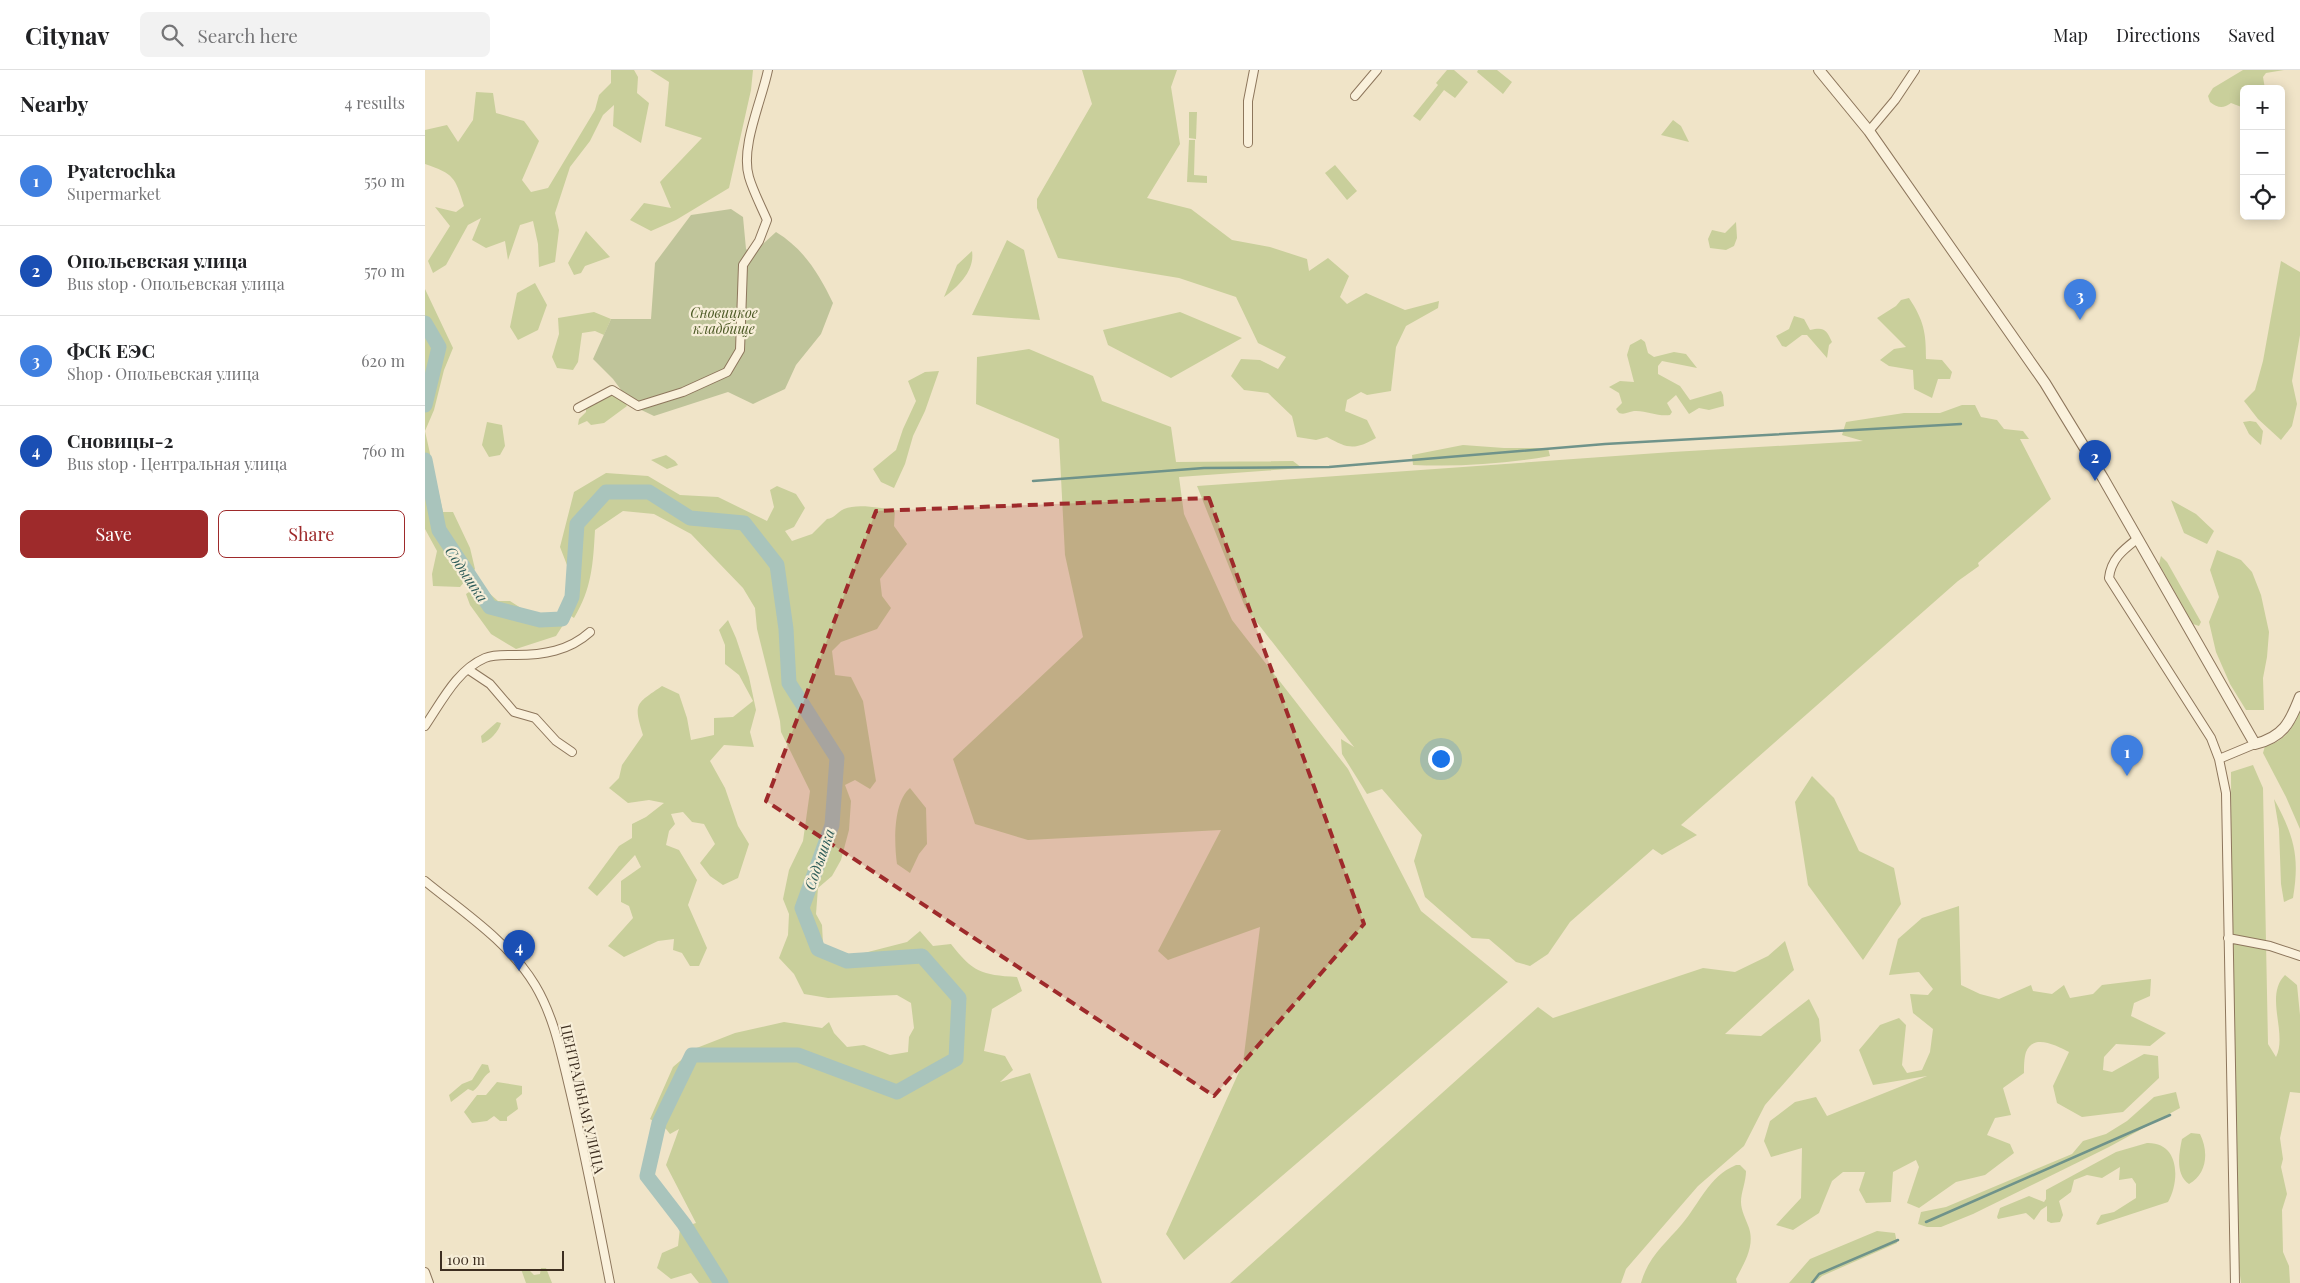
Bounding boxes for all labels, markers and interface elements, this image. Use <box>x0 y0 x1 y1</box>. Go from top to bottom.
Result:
search box <box>140 12 490 57</box>
text: Citynav <box>25 19 110 51</box>
icon: search <box>158 21 186 49</box>
text: Search here <box>198 22 298 48</box>
text: Map <box>2053 23 2088 47</box>
text: Directions <box>2116 23 2200 47</box>
text: Saved <box>2228 23 2275 47</box>
map controls <box>2240 85 2285 220</box>
button: + <box>2240 85 2285 130</box>
text: Nearby <box>20 89 89 117</box>
text: 4 results <box>344 92 405 113</box>
button: − <box>2240 130 2285 175</box>
text: Pyaterochka <box>67 157 176 183</box>
text: 1 <box>33 170 39 191</box>
text: 550 m <box>364 170 405 191</box>
button: locate <box>2240 175 2285 220</box>
text: Supermarket <box>67 183 161 204</box>
text: Опольевская улица <box>67 247 247 273</box>
text: 2 <box>32 260 40 281</box>
text: 570 m <box>364 260 405 281</box>
text: Bus stop · Опольевская улица <box>67 273 285 294</box>
pin: 3 <box>2064 279 2096 320</box>
park label: Сновицкое кладбище <box>690 303 758 338</box>
text: ФСК ЕЭС <box>67 337 155 363</box>
text: 3 <box>32 350 40 371</box>
text: 620 m <box>361 350 405 371</box>
text: Shop · Опольевская улица <box>67 363 259 384</box>
text: Сновицы-2 <box>67 427 173 453</box>
text: 4 <box>32 440 40 461</box>
text: 760 m <box>362 440 405 461</box>
pin: 2 <box>2079 440 2111 481</box>
text: Bus stop · Центральная улица <box>67 453 287 474</box>
button: Save <box>20 510 208 558</box>
button: Share <box>218 510 405 558</box>
water label: Содышка <box>441 542 493 606</box>
pin: 1 <box>2111 735 2143 776</box>
your location <box>1428 746 1454 772</box>
water label: Содышка <box>799 826 839 892</box>
pin: 4 <box>503 930 535 971</box>
street label: ЦЕНТРАЛЬНАЯ УЛИЦА <box>557 1022 609 1176</box>
scale bar <box>440 1248 564 1271</box>
text: 100 m <box>447 1250 485 1269</box>

